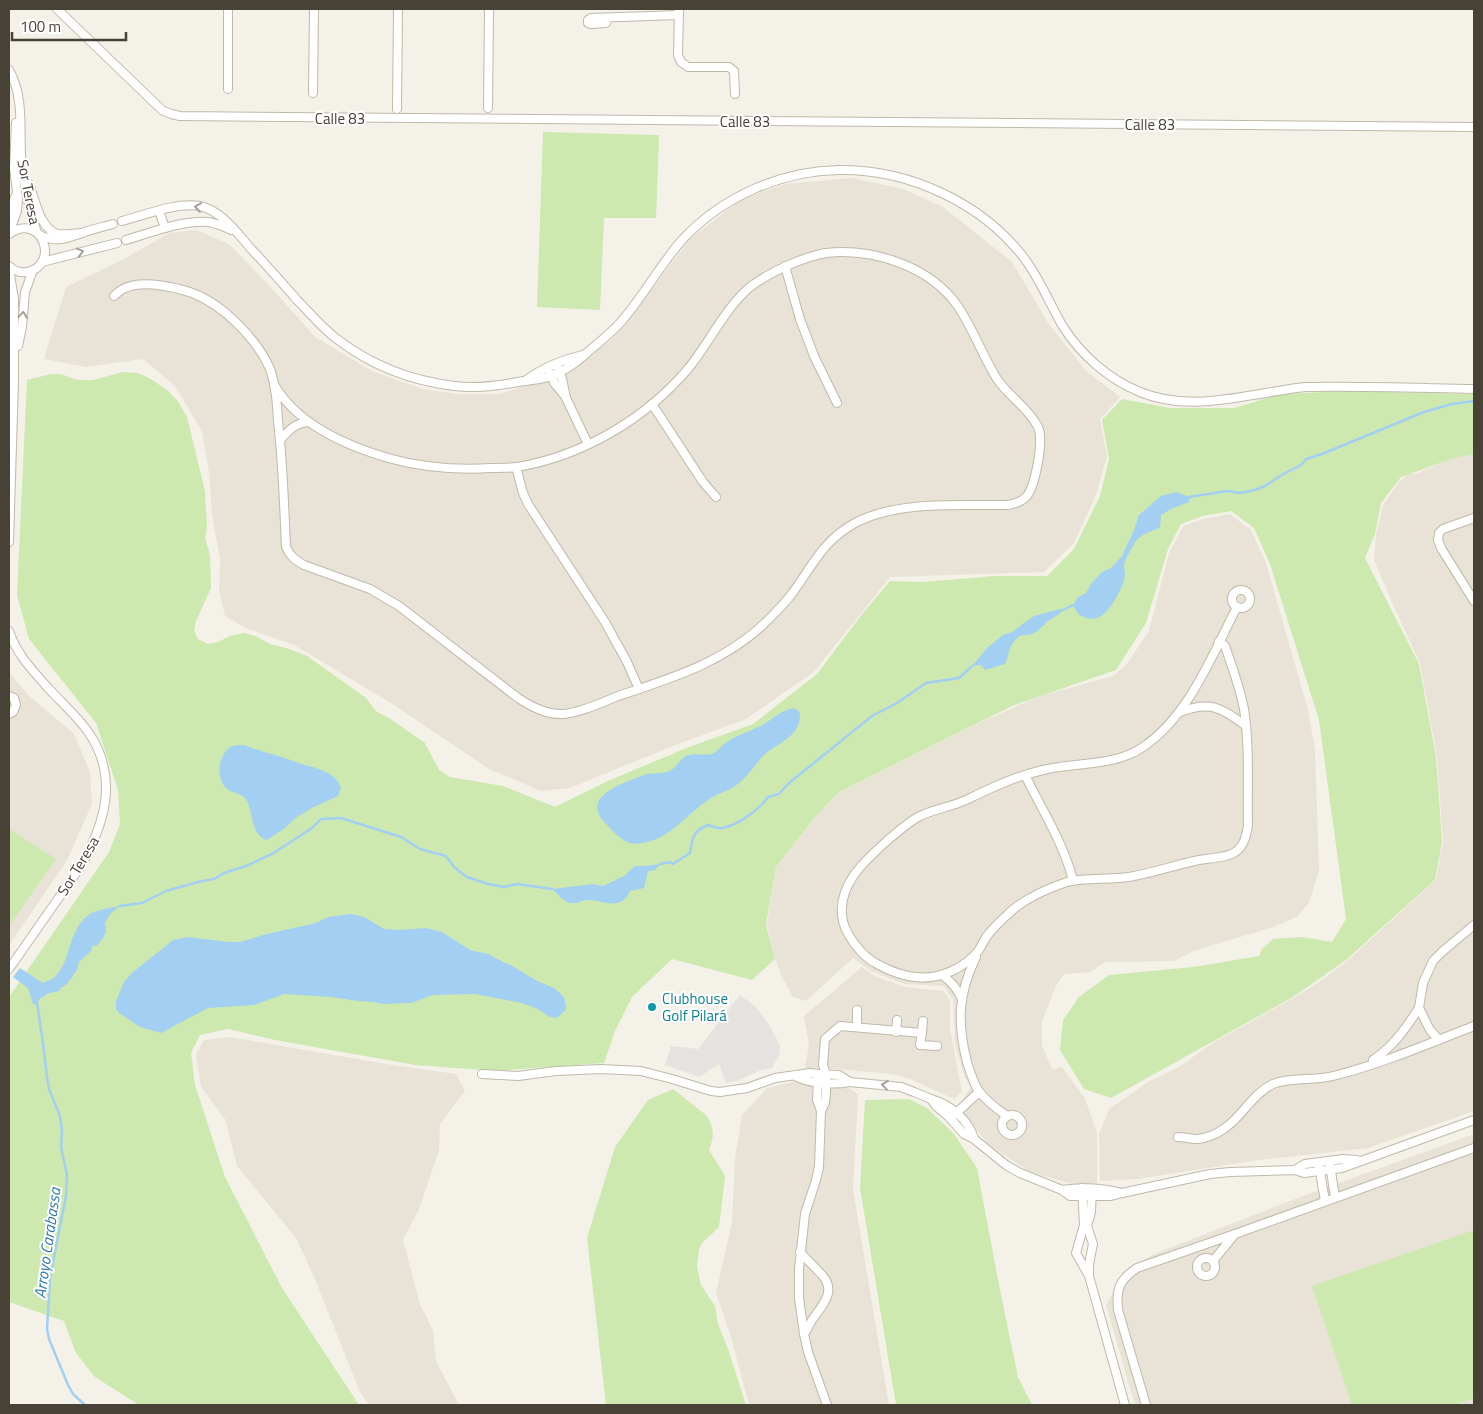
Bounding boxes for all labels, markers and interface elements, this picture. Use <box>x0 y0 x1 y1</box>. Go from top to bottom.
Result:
scale bar <box>12 10 126 42</box>
text: 100 m <box>20 15 61 38</box>
street label: Calle 83 <box>315 107 365 130</box>
street label: Calle 83 <box>720 110 770 133</box>
street label: Calle 83 <box>1125 113 1175 136</box>
street label: Sor Teresa <box>11 158 47 227</box>
one-way arrow <box>193 202 201 213</box>
one-way arrow <box>75 247 84 258</box>
one-way arrow <box>17 311 28 319</box>
street label: Sor Teresa <box>51 831 105 900</box>
place label: Clubhouse Golf Pilará <box>662 987 728 1027</box>
marker: Clubhouse Golf Pilará <box>646 1001 658 1013</box>
one-way arrow <box>881 1080 889 1091</box>
water label: Arroyo Carabassa <box>27 1185 67 1300</box>

